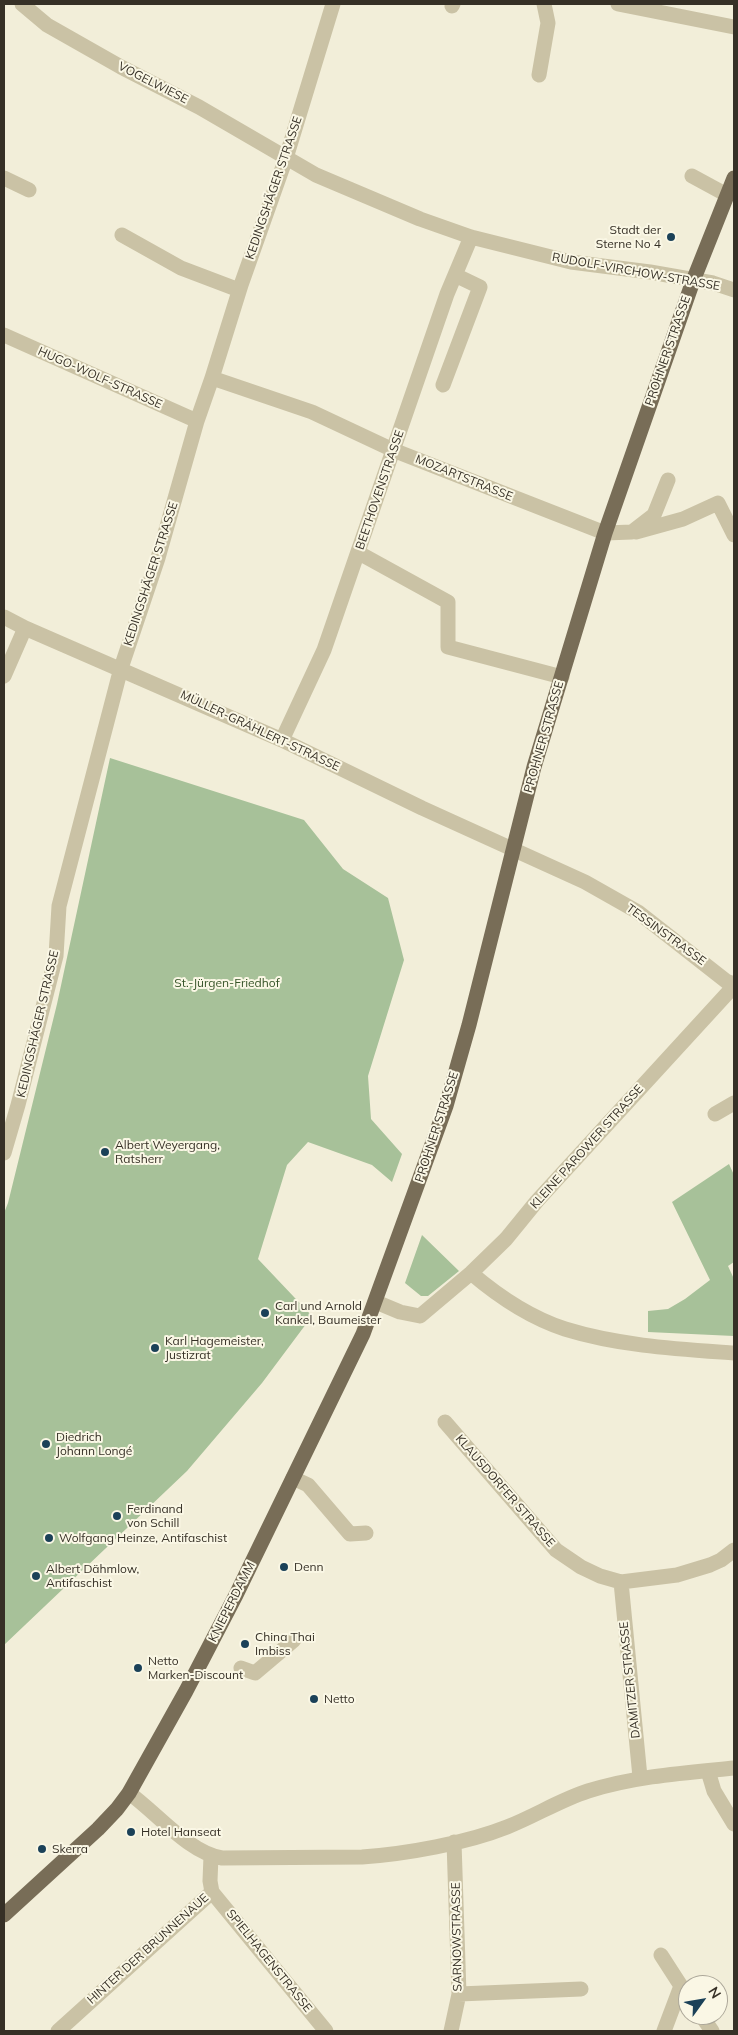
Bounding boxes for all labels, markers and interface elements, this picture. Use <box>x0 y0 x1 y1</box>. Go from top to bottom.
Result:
street label: VOGELWIESE <box>116 59 190 107</box>
street label: KEDINGSHÄGER STRASSE <box>243 114 305 262</box>
place label: Stadt der Sterne No 4 <box>596 223 661 251</box>
marker: Stadt der Sterne No 4 <box>665 231 677 243</box>
street label: RUDOLF-VIRCHOW-STRASSE <box>551 250 721 294</box>
street label: PROHNER STRASSE <box>642 294 694 408</box>
street label: HUGO-WOLF-STRASSE <box>36 344 164 412</box>
street label: BEETHOVENSTRASSE <box>353 428 407 552</box>
street label: MOZARTSTRASSE <box>413 452 515 504</box>
street label: KEDINGSHÄGER STRASSE <box>121 500 181 648</box>
street label: PROHNER STRASSE <box>521 680 567 794</box>
street label: MÜLLER-GRÄHLERT-STRASSE <box>178 688 342 774</box>
street label: TESSINSTRASSE <box>623 901 709 969</box>
street label: KEDINGSHÄGER STRASSE <box>14 949 62 1099</box>
park label: St.-Jürgen-Friedhof <box>174 976 280 990</box>
street label: PROHNER STRASSE <box>412 1070 462 1184</box>
street label: KLEINE PAROWER STRASSE <box>528 1082 646 1212</box>
place label: Albert Weyergang, Ratsherr <box>115 1138 220 1166</box>
marker: Albert Weyergang, Ratsherr <box>99 1146 111 1158</box>
place label: Carl und Arnold Kankel, Baumeister <box>275 1299 381 1327</box>
marker: Carl und Arnold Kankel, Baumeister <box>259 1307 271 1319</box>
place label: Karl Hagemeister, Justizrat <box>165 1334 264 1362</box>
marker: Karl Hagemeister, Justizrat <box>149 1342 161 1354</box>
place label: Diedrich Johann Longé <box>56 1430 132 1458</box>
street label: KLAUSDORFER STRASSE <box>452 1432 558 1550</box>
marker: Diedrich Johann Longé <box>40 1438 52 1450</box>
place label: Ferdinand von Schill <box>127 1502 183 1530</box>
marker: Ferdinand von Schill <box>111 1510 123 1522</box>
place label: Wolfgang Heinze, Antifaschist <box>59 1531 227 1545</box>
marker: Wolfgang Heinze, Antifaschist <box>43 1532 55 1544</box>
street label: KNIEPERDAMM <box>206 1559 258 1645</box>
place label: Denn <box>294 1560 324 1574</box>
marker: Denn <box>278 1561 290 1573</box>
place label: Albert Dähmlow, Antifaschist <box>46 1562 139 1590</box>
marker: Albert Dähmlow, Antifaschist <box>30 1570 42 1582</box>
street label: DAMITZER STRASSE <box>617 1621 643 1739</box>
place label: China Thai Imbiss <box>255 1630 315 1658</box>
marker: China Thai Imbiss <box>239 1638 251 1650</box>
place label: Netto Marken-Discount <box>148 1654 243 1682</box>
marker: Netto Marken-Discount <box>132 1662 144 1674</box>
place label: Netto <box>324 1692 355 1706</box>
marker: Netto <box>308 1693 320 1705</box>
place label: Hotel Hanseat <box>141 1825 221 1839</box>
marker: Hotel Hanseat <box>125 1826 137 1838</box>
place label: Skerra <box>52 1842 88 1856</box>
marker: Skerra <box>36 1843 48 1855</box>
street label: SARNOWSTRASSE <box>449 1882 465 1992</box>
street label: HINTER DER BRUNNENAUE <box>84 1891 212 2007</box>
street label: SPIELHAGENSTRASSE <box>223 1907 315 2015</box>
north arrow <box>678 1975 728 2025</box>
text: N <box>704 1983 725 2002</box>

